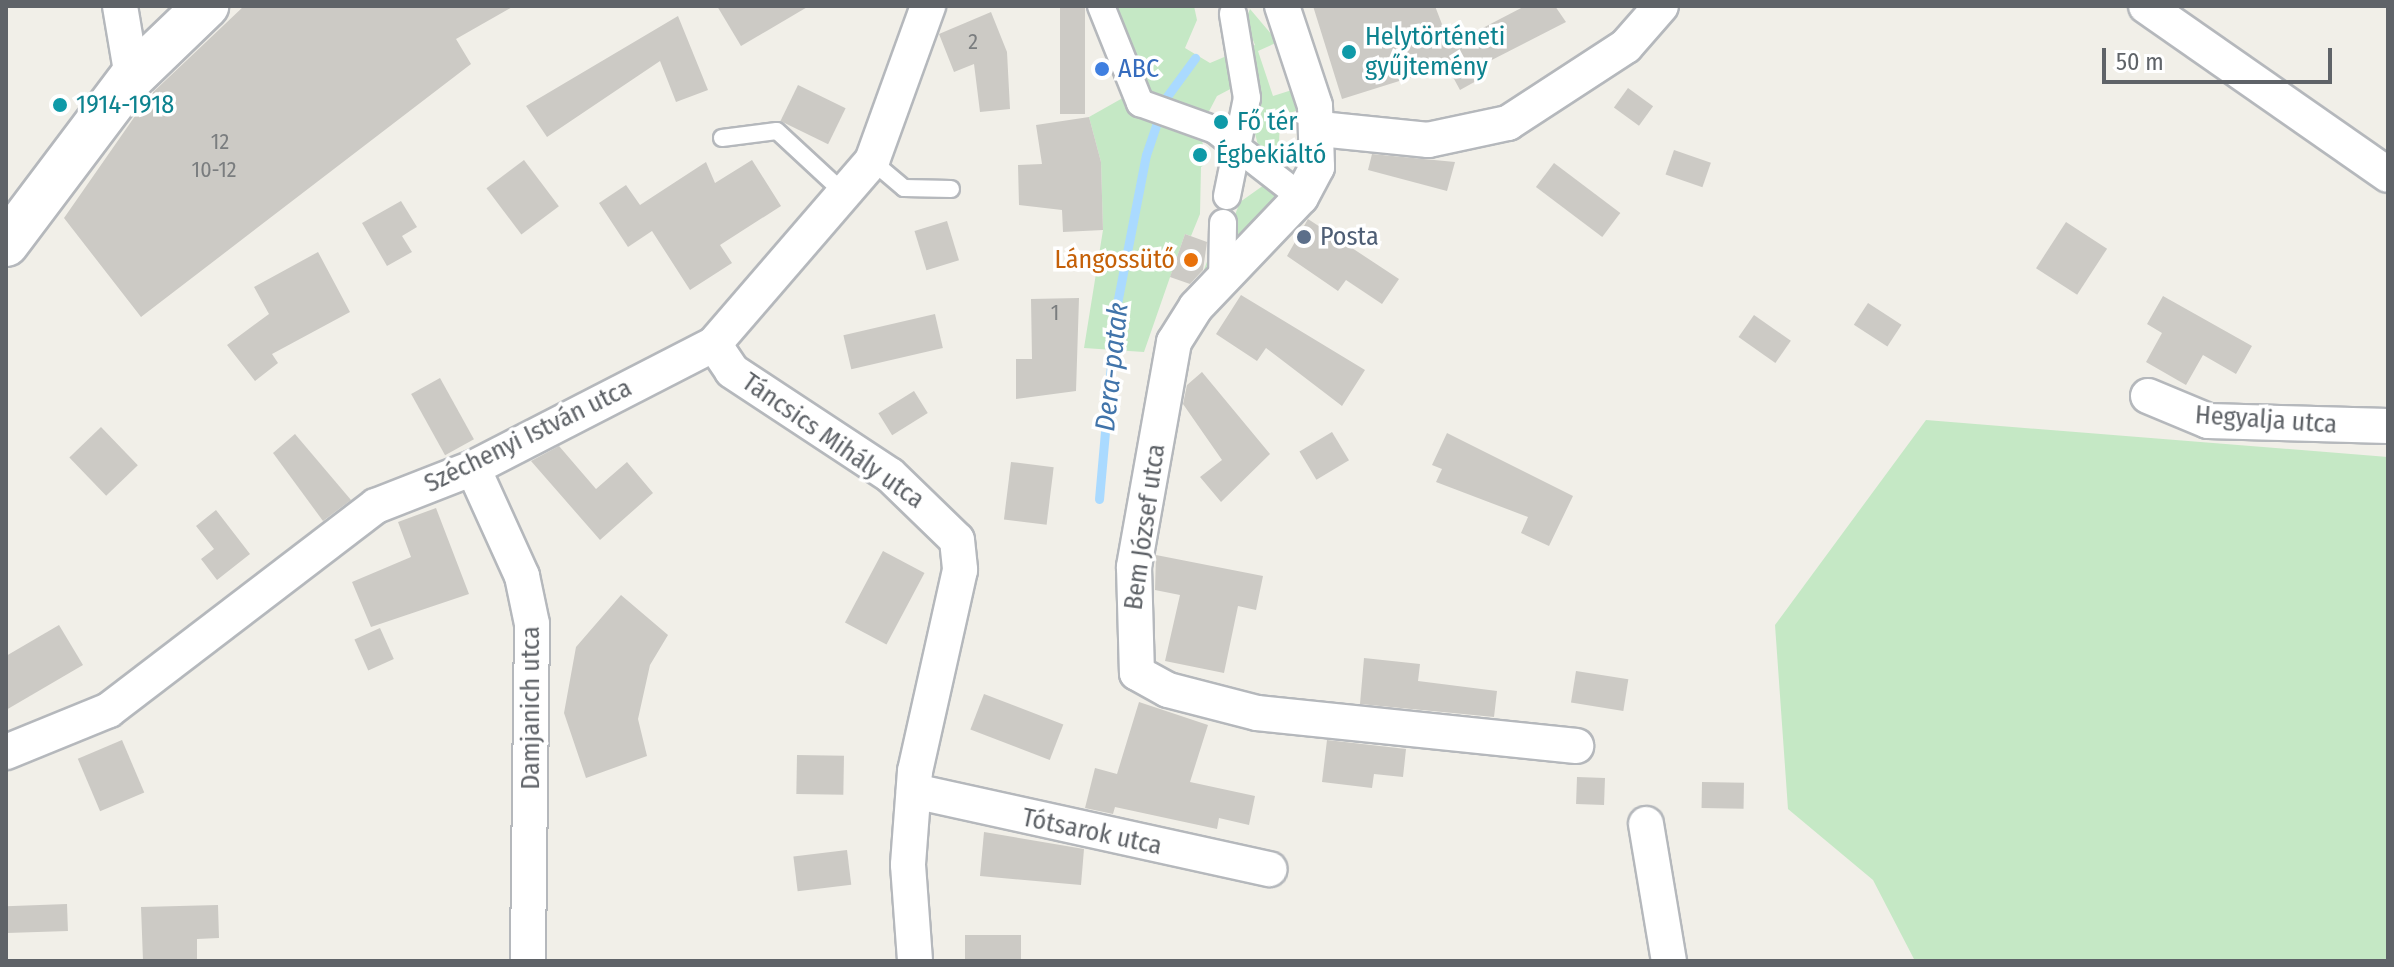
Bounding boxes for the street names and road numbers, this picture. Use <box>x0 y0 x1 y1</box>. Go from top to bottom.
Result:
street label: Táncsics Mihály utca <box>736 367 930 515</box>
street label: Széchenyi István utca <box>419 372 637 500</box>
street label: Hegyalja utca <box>2194 399 2338 441</box>
street label: Bem József utca <box>1118 442 1172 612</box>
street label: Damjanich utca <box>515 626 547 790</box>
street label: Tótsarok utca <box>1019 802 1165 862</box>

